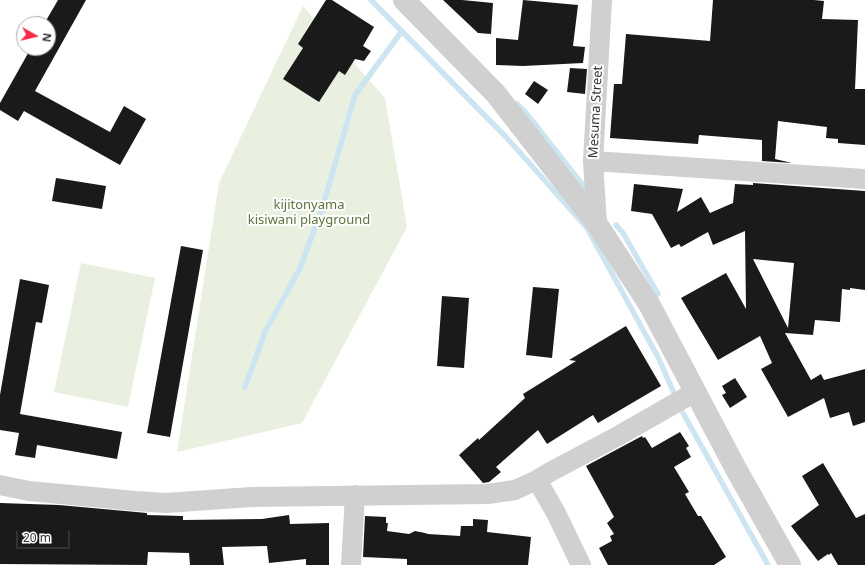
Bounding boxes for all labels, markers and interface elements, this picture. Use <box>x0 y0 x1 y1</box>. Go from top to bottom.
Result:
north arrow <box>16 16 56 56</box>
text: N <box>39 32 55 43</box>
street label: Mesuma Street <box>586 65 606 159</box>
park label: kijitonyama kisiwani playground <box>248 197 370 228</box>
scale bar <box>18 523 72 549</box>
text: 20 m <box>23 529 51 546</box>

